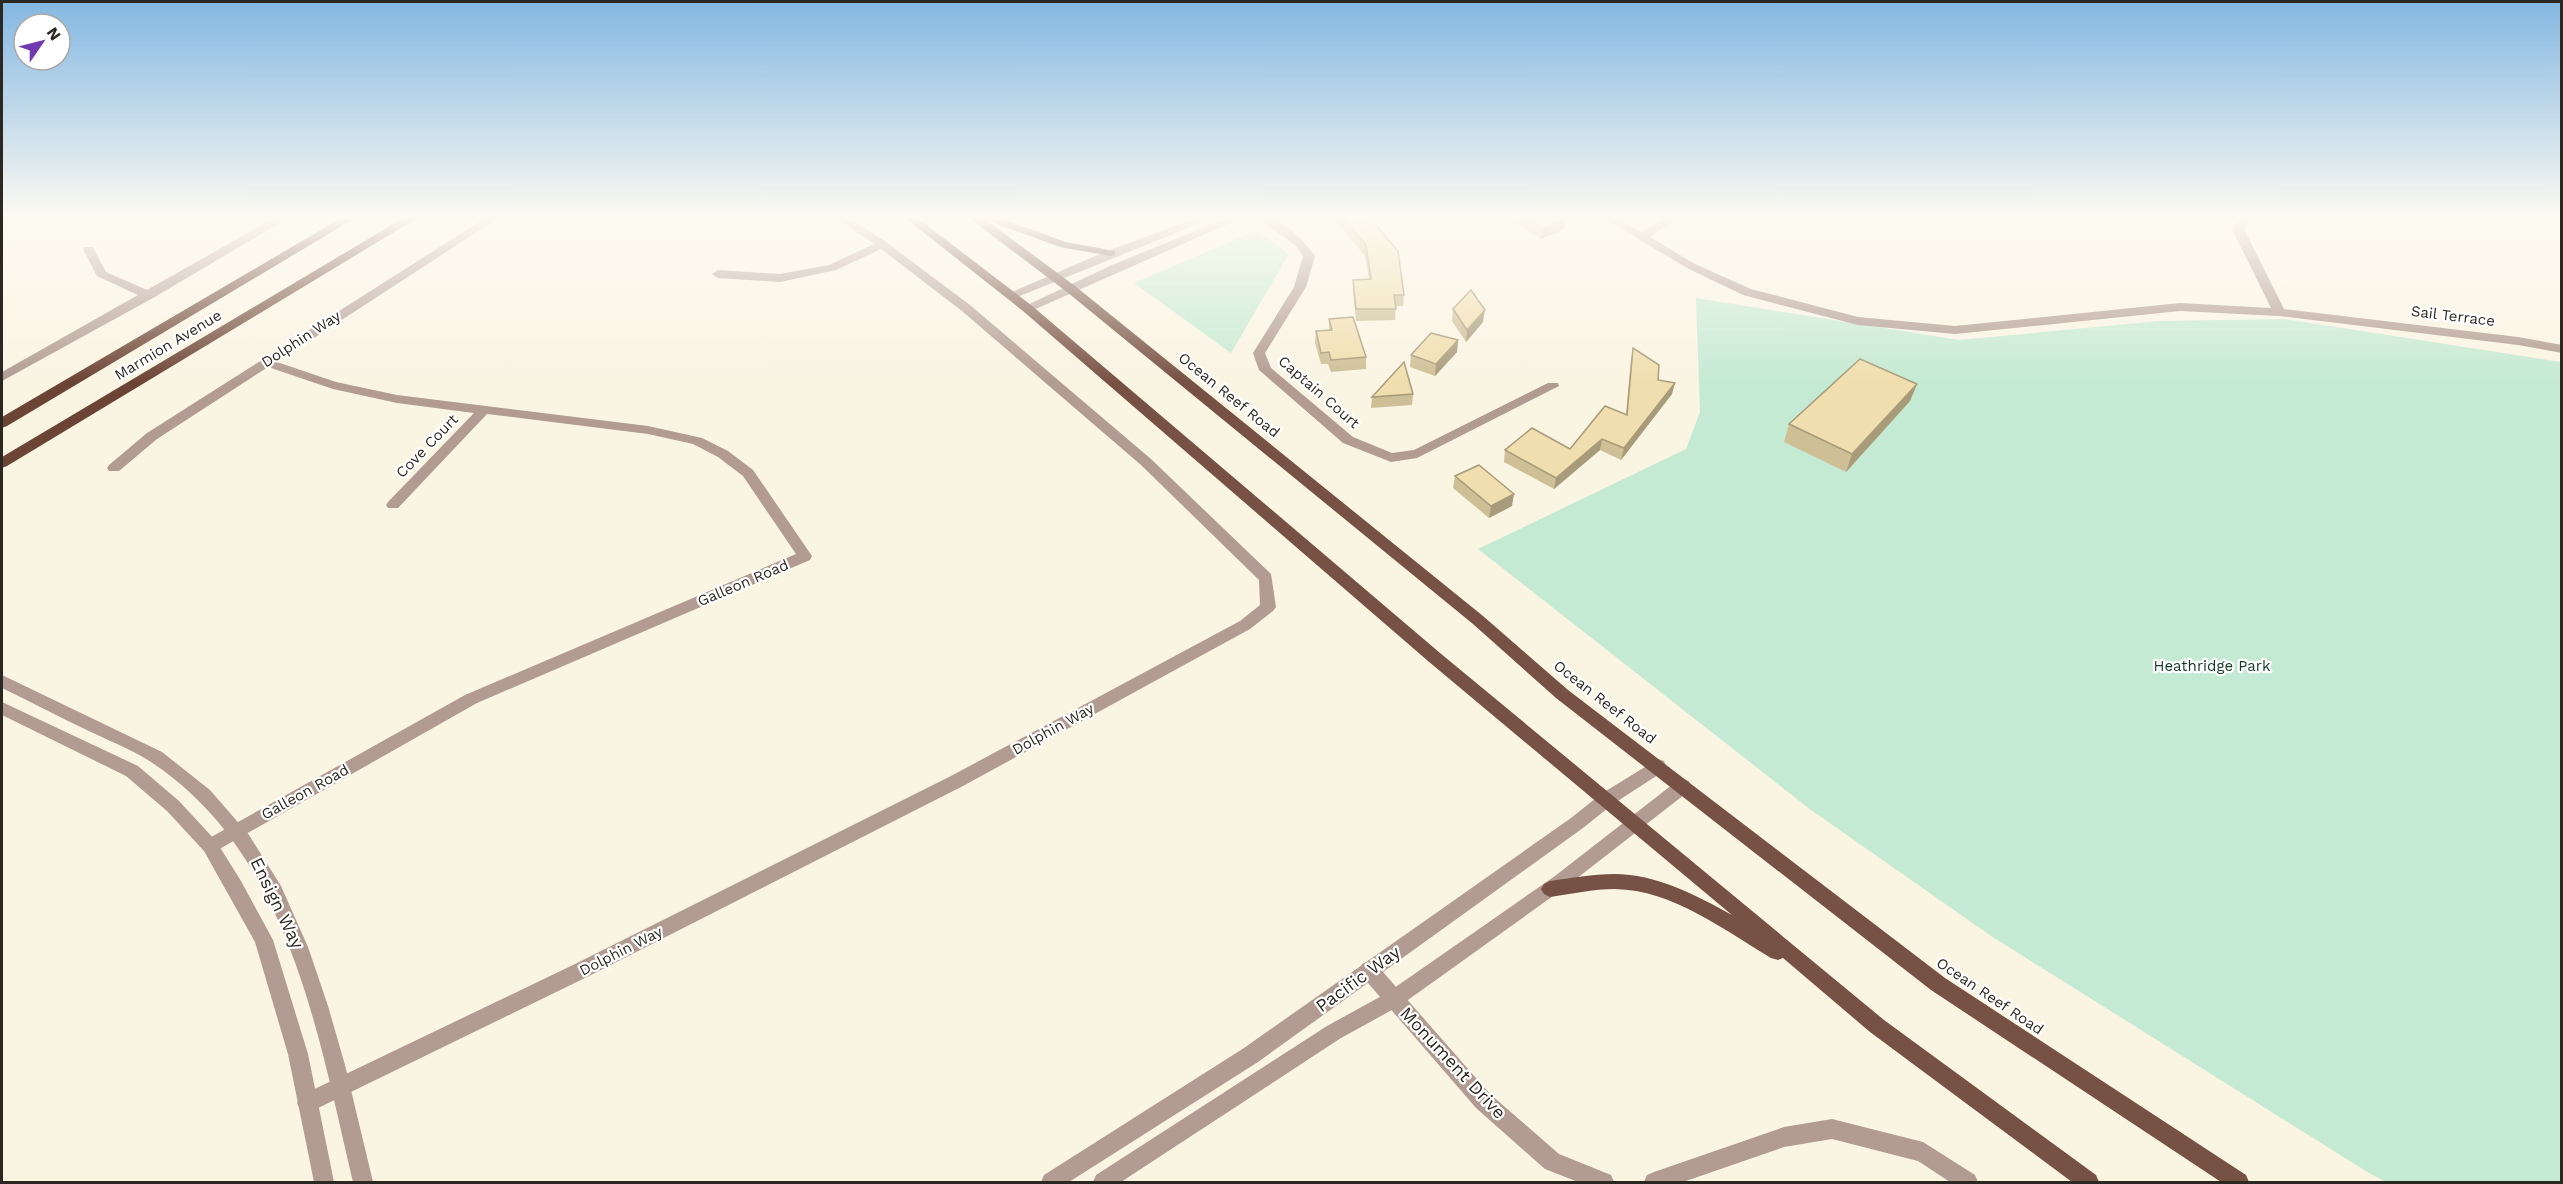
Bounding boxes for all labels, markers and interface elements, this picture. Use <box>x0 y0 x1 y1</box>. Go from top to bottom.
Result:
north arrow <box>12 12 72 72</box>
text: N <box>43 23 65 44</box>
street label: Sail Terrace <box>2410 302 2496 330</box>
street label: Marmion Avenue <box>111 306 225 384</box>
street label: Dolphin Way <box>258 307 344 371</box>
street label: Ocean Reef Road <box>1175 349 1283 441</box>
street label: Captain Court <box>1275 352 1364 433</box>
street label: Cove Court <box>392 410 462 482</box>
street label: Galleon Road <box>695 556 791 610</box>
street label: Ocean Reef Road <box>1550 656 1660 748</box>
park label: Heathridge Park <box>2154 657 2271 675</box>
street label: Dolphin Way <box>1009 699 1097 759</box>
street label: Galleon Road <box>258 761 352 823</box>
street label: Ensign Way <box>246 854 309 952</box>
street label: Dolphin Way <box>576 922 666 980</box>
street label: Pacific Way <box>1311 941 1405 1016</box>
street label: Ocean Reef Road <box>1933 954 2047 1038</box>
street label: Monument Drive <box>1396 1002 1511 1123</box>

